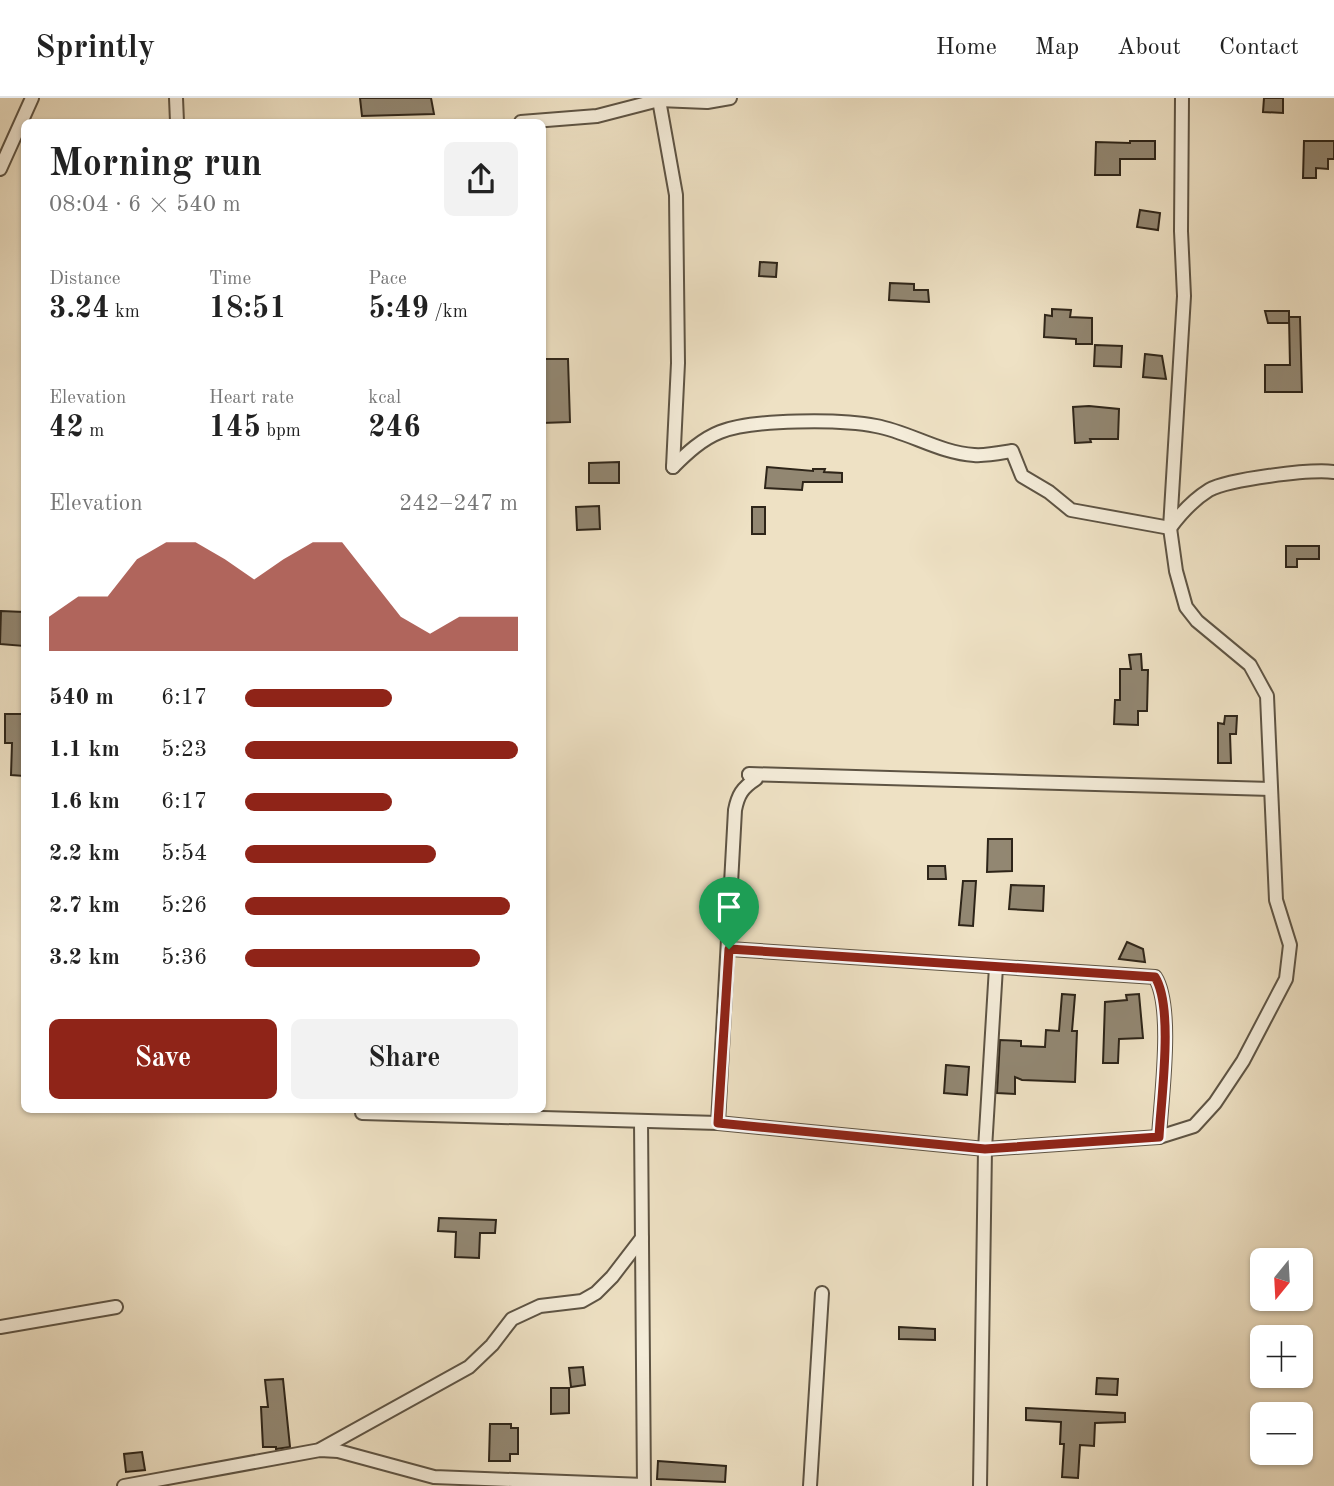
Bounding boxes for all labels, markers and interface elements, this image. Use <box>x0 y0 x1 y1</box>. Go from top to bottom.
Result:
text: Sprintly <box>35 32 155 65</box>
text: Home <box>936 36 997 60</box>
text: Map <box>1035 36 1079 60</box>
text: About <box>1117 36 1181 60</box>
text: Contact <box>1219 36 1299 60</box>
button: share <box>444 142 518 216</box>
text: Morning run <box>49 146 262 184</box>
text: 08:04 · 6 × 540 m <box>49 193 241 216</box>
text: Distance <box>49 270 121 289</box>
text: Time <box>209 270 251 289</box>
text: Pace <box>368 270 407 289</box>
text: 3.24 <box>49 294 110 324</box>
text: 18:51 <box>209 294 287 324</box>
text: 5:49 <box>368 294 429 324</box>
text: km <box>110 303 140 322</box>
text: /km <box>429 303 468 322</box>
text: Elevation <box>49 389 126 408</box>
text: Heart rate <box>209 389 294 408</box>
text: kcal <box>368 389 401 408</box>
text: 42 <box>49 413 84 443</box>
text: 145 <box>209 413 261 443</box>
text: 246 <box>368 413 421 443</box>
text: m <box>84 422 104 441</box>
text: bpm <box>261 422 301 441</box>
text: Elevation <box>49 492 143 515</box>
text: 242–247 m <box>399 492 518 515</box>
text: 540 m <box>49 686 114 709</box>
text: 6:17 <box>161 686 207 709</box>
text: 1.1 km <box>49 738 120 761</box>
text: 5:23 <box>161 738 207 761</box>
text: 1.6 km <box>49 790 120 813</box>
text: 6:17 <box>161 790 207 813</box>
text: 2.2 km <box>49 842 120 865</box>
text: 5:54 <box>161 842 207 865</box>
pin <box>699 877 759 949</box>
icon: arrive <box>710 888 748 926</box>
text: 2.7 km <box>49 894 120 917</box>
text: 5:26 <box>161 894 207 917</box>
text: 3.2 km <box>49 946 120 969</box>
text: 5:36 <box>161 946 207 969</box>
button: Save <box>49 1019 277 1099</box>
button: Share <box>291 1019 518 1099</box>
north arrow <box>1250 1248 1312 1311</box>
map controls <box>1250 1248 1313 1465</box>
button: + <box>1250 1325 1313 1388</box>
button: − <box>1250 1402 1313 1465</box>

